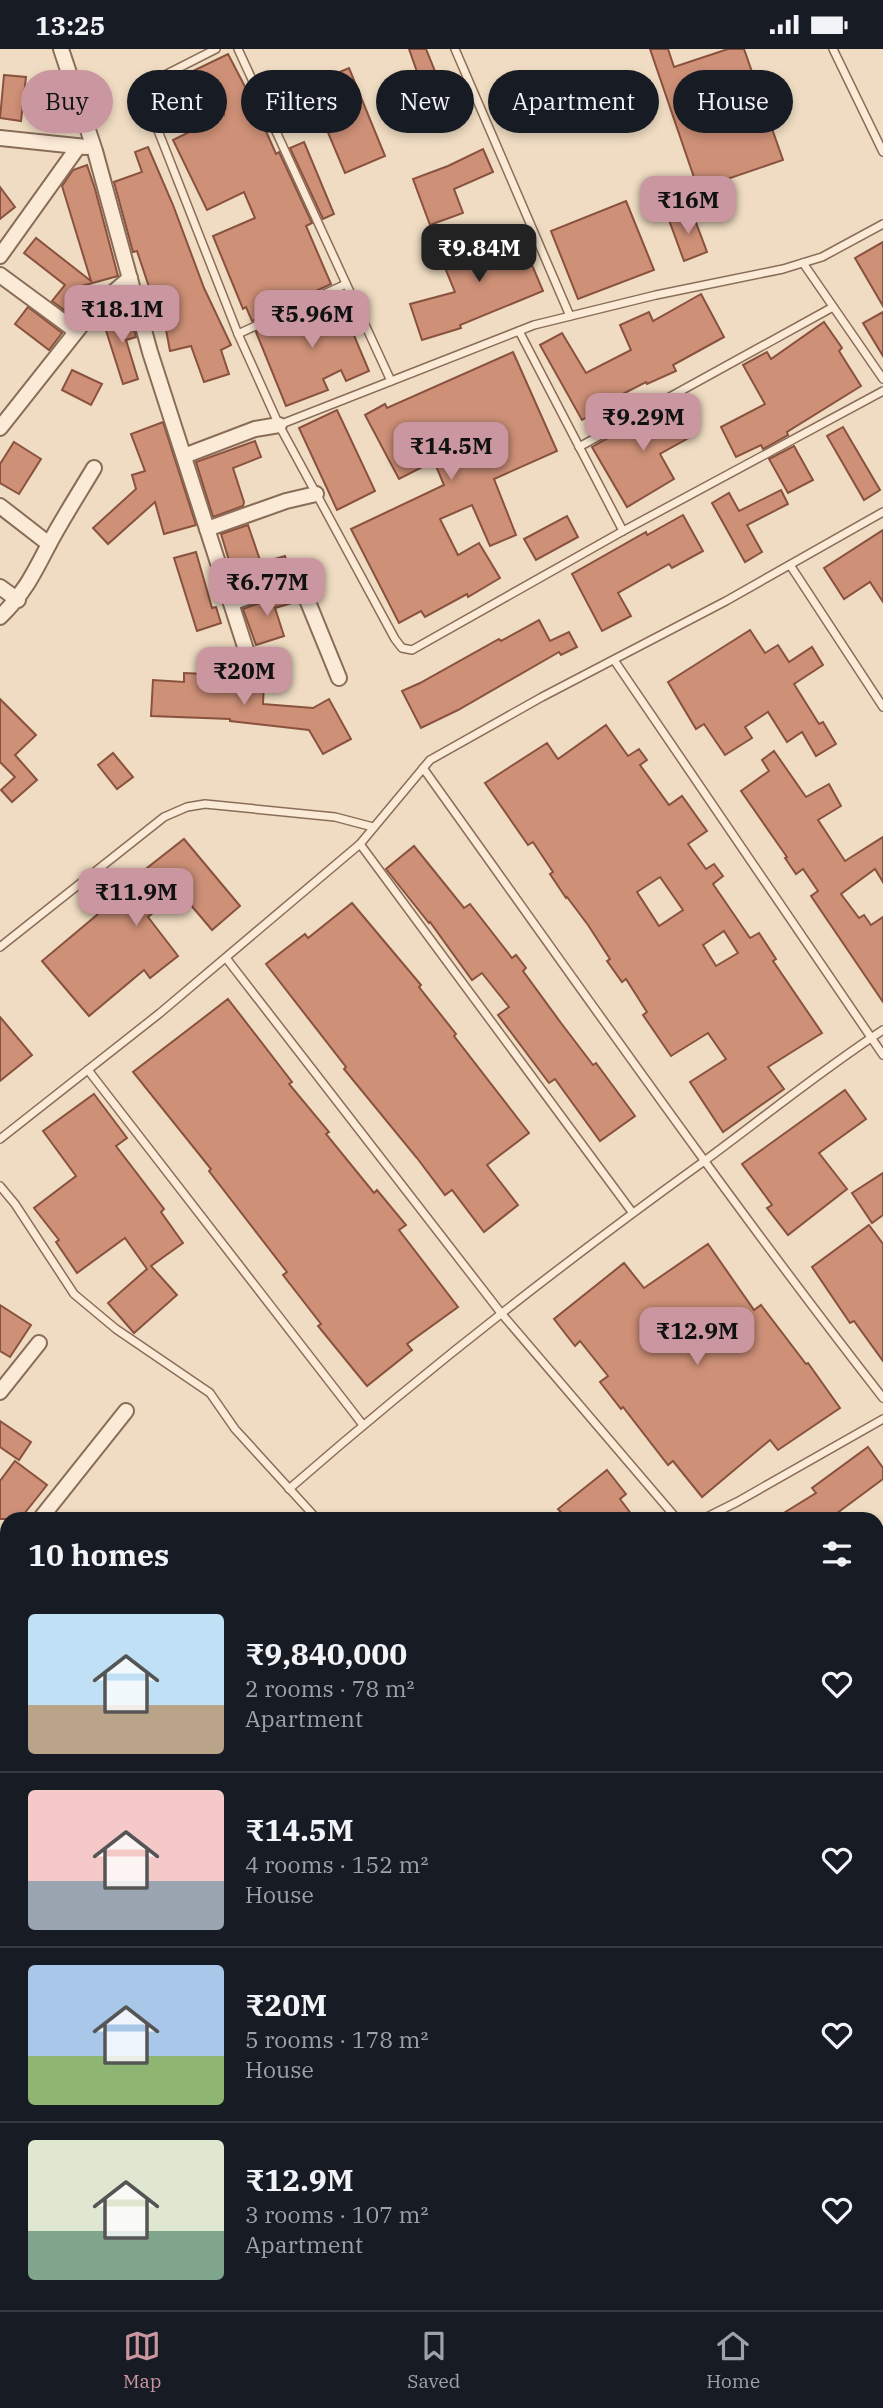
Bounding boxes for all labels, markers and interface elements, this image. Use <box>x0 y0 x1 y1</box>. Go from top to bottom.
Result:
text: 13:25 <box>35 8 105 42</box>
chip: Buy <box>21 70 113 133</box>
chip: Rent <box>127 70 227 133</box>
chip: Filters <box>241 70 362 133</box>
chip: New <box>376 70 474 133</box>
chip: Apartment <box>488 70 659 133</box>
chip: House <box>673 70 793 133</box>
pin: ₹16M <box>647 177 729 236</box>
text: ₹16M <box>657 184 719 214</box>
pin: ₹9.84M <box>422 225 536 284</box>
text: ₹9.84M <box>437 232 521 262</box>
pin: ₹18.1M <box>65 285 179 345</box>
pin: ₹5.96M <box>255 291 369 350</box>
text: ₹18.1M <box>80 293 164 323</box>
text: ₹5.96M <box>270 298 354 328</box>
pin: ₹9.29M <box>586 393 700 453</box>
text: ₹9.29M <box>601 401 685 431</box>
pin: ₹14.5M <box>394 423 508 482</box>
text: ₹14.5M <box>409 430 493 460</box>
pin: ₹6.77M <box>210 559 324 618</box>
text: ₹6.77M <box>225 566 309 596</box>
pin: ₹20M <box>203 647 285 707</box>
text: ₹20M <box>213 655 275 685</box>
pin: ₹11.9M <box>79 869 193 928</box>
text: ₹11.9M <box>94 876 178 906</box>
pin: ₹12.9M <box>640 1307 754 1367</box>
text: ₹12.9M <box>655 1315 739 1345</box>
text: 10 homes <box>28 1535 169 1574</box>
icon: filters <box>818 1535 856 1573</box>
text: ₹9,840,000 <box>245 1634 407 1673</box>
icon: home <box>84 1642 168 1726</box>
icon: heart <box>818 1665 856 1703</box>
text: 2 rooms · 78 m² <box>245 1673 415 1703</box>
text: Apartment <box>245 1703 363 1733</box>
text: ₹14.5M <box>245 1810 354 1849</box>
icon: home <box>84 1818 168 1902</box>
icon: heart <box>818 1841 856 1879</box>
text: 4 rooms · 152 m² <box>245 1849 428 1879</box>
text: House <box>245 1879 314 1909</box>
text: ₹20M <box>245 1985 327 2024</box>
icon: home <box>84 1993 168 2077</box>
icon: heart <box>818 2016 856 2054</box>
text: 5 rooms · 178 m² <box>245 2024 428 2054</box>
text: House <box>245 2054 314 2084</box>
text: ₹12.9M <box>245 2160 354 2199</box>
icon: home <box>84 2168 168 2252</box>
icon: heart <box>818 2191 856 2229</box>
text: 3 rooms · 107 m² <box>245 2199 428 2229</box>
text: Apartment <box>245 2229 363 2259</box>
tab: Map <box>123 2327 161 2393</box>
tab: Saved <box>407 2327 460 2393</box>
tab: Home <box>706 2327 760 2393</box>

